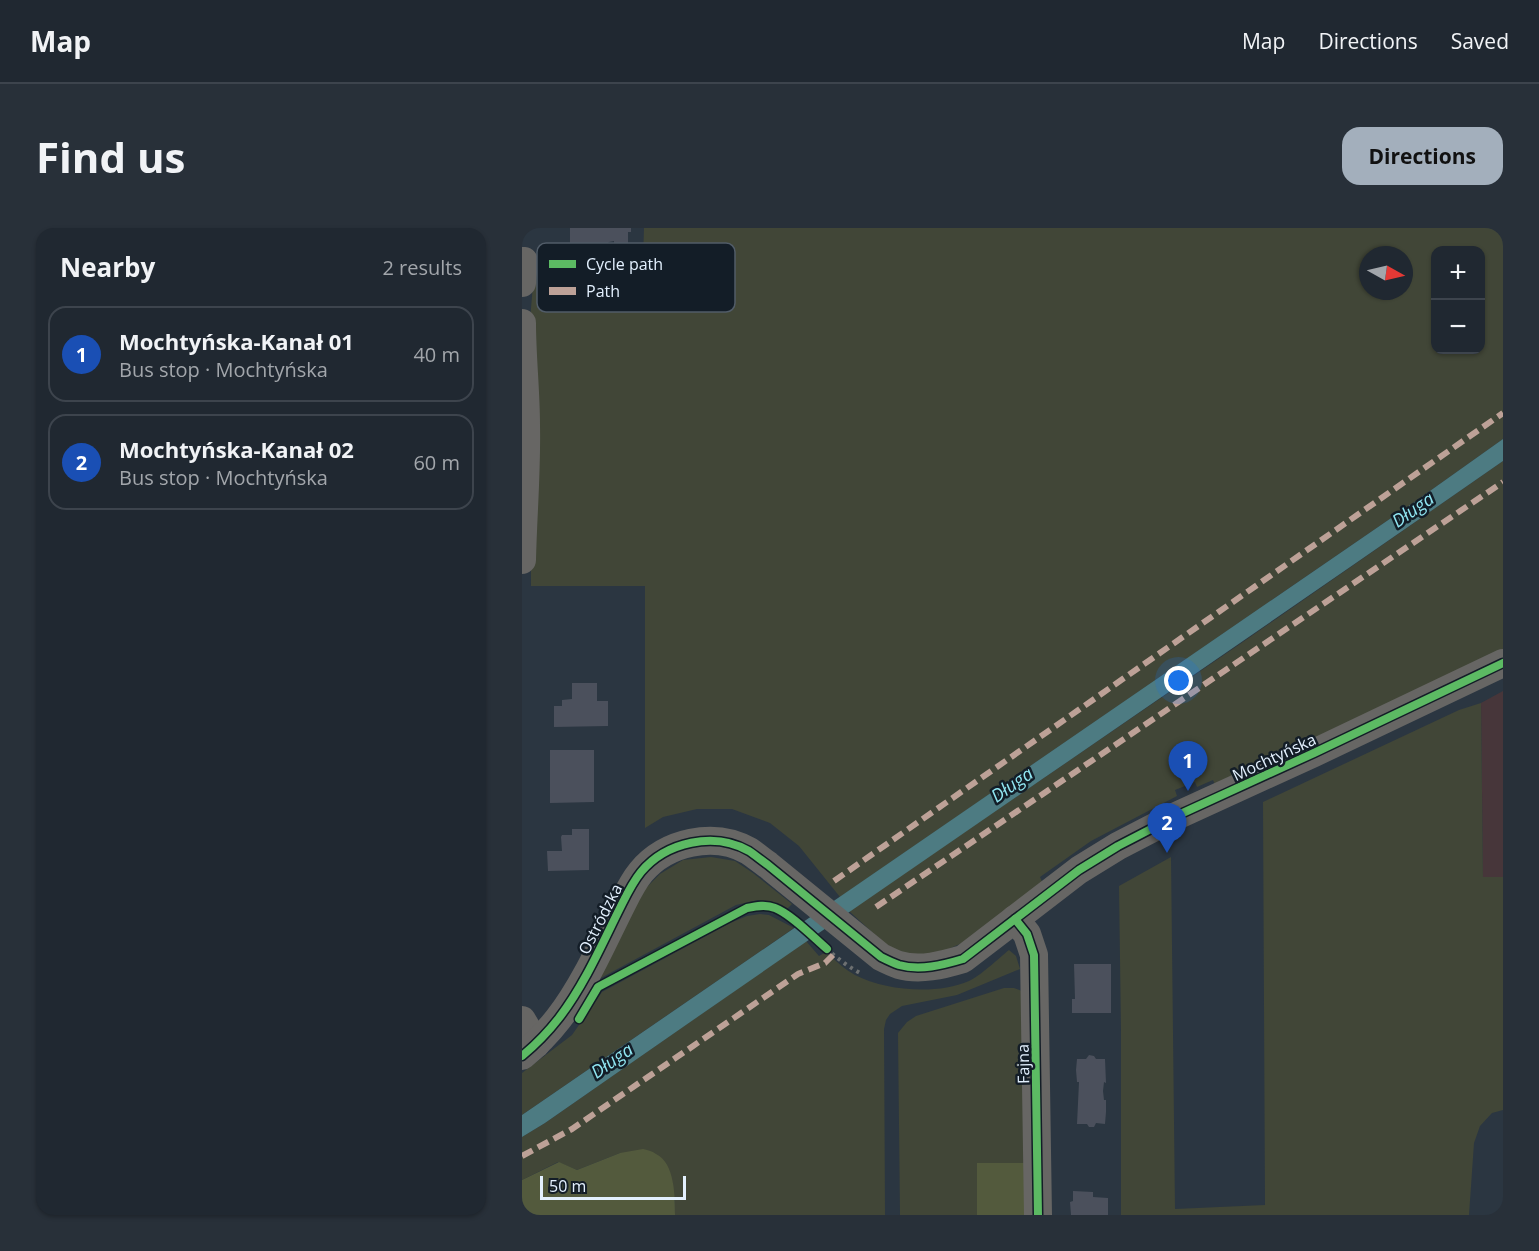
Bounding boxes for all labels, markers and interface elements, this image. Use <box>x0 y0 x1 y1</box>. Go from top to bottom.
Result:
text: Map <box>30 22 91 60</box>
text: Map <box>1242 27 1285 55</box>
text: Directions <box>1318 27 1418 55</box>
text: Saved <box>1451 27 1509 55</box>
button: Directions <box>1342 127 1503 185</box>
text: Find us <box>36 128 185 185</box>
legend <box>537 243 735 312</box>
north arrow <box>1359 246 1413 300</box>
map controls <box>1431 246 1485 354</box>
button: + <box>1431 246 1485 300</box>
text: Nearby <box>60 249 155 285</box>
text: Cycle path <box>586 253 663 275</box>
text: 2 results <box>382 254 462 281</box>
text: Path <box>586 280 620 302</box>
button: − <box>1431 300 1485 354</box>
text: Mochtyńska-Kanał 01 <box>119 326 354 356</box>
text: 1 <box>76 341 87 368</box>
text: 40 m <box>413 341 460 368</box>
text: Bus stop · Mochtyńska <box>119 356 328 383</box>
text: Mochtyńska-Kanał 02 <box>119 434 354 464</box>
text: 2 <box>76 449 87 476</box>
text: 60 m <box>413 449 460 476</box>
text: Bus stop · Mochtyńska <box>119 464 328 491</box>
water label: Długa <box>1387 486 1438 532</box>
your location <box>1164 666 1193 695</box>
street label: Mochtyńska <box>1229 728 1319 786</box>
pin: 1 <box>1168 742 1208 791</box>
water label: Długa <box>986 761 1037 807</box>
pin: 2 <box>1148 804 1186 853</box>
street label: Ostródzka <box>573 880 627 958</box>
water label: Długa <box>586 1037 637 1083</box>
street label: Fajna <box>1012 1044 1034 1084</box>
scale bar <box>540 1173 686 1200</box>
text: 50 m <box>549 1175 586 1197</box>

